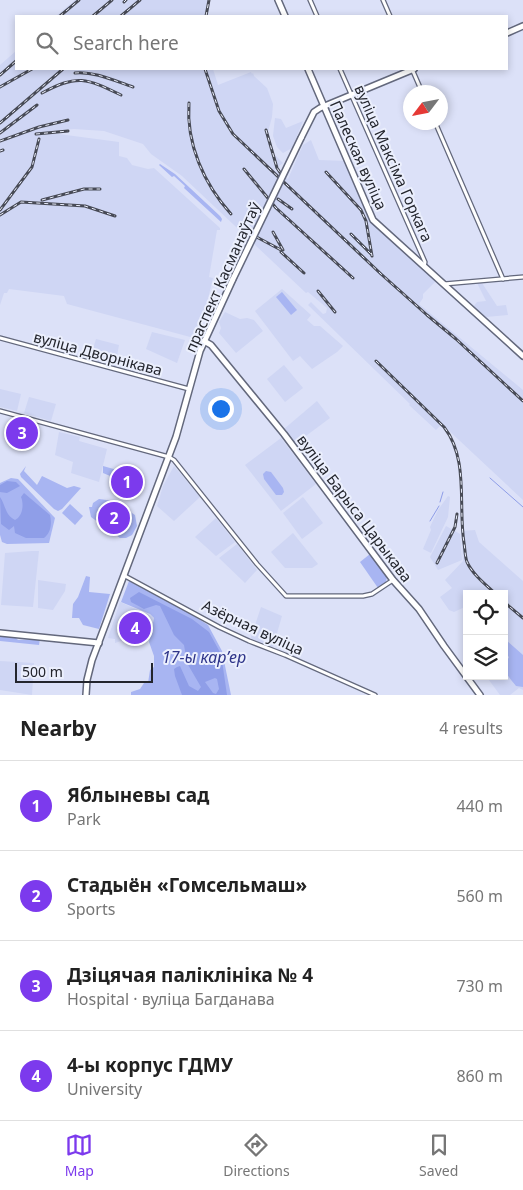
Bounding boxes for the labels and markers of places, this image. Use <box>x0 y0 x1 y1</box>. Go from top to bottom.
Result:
pin: 3 <box>6 414 38 452</box>
pin: 1 <box>111 463 143 501</box>
pin: 2 <box>98 499 130 537</box>
pin: 4 <box>119 609 151 647</box>

